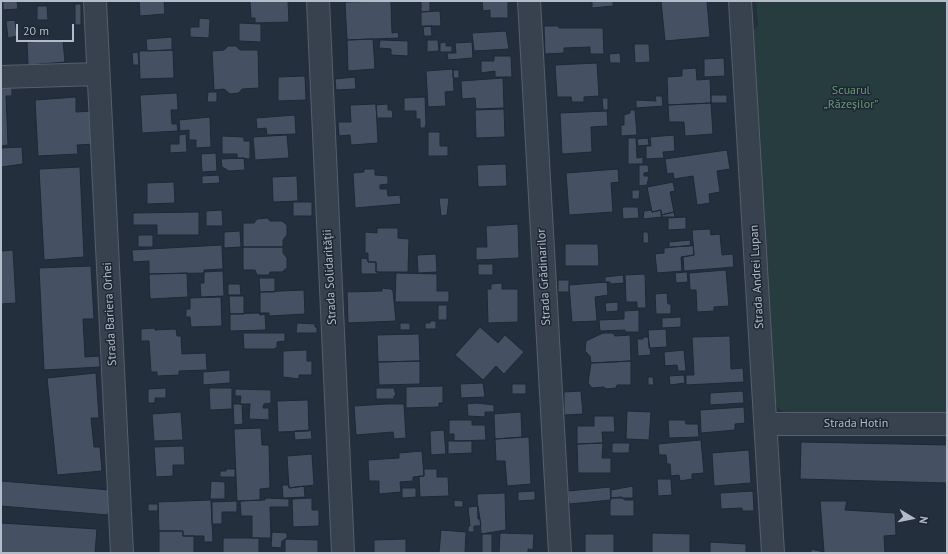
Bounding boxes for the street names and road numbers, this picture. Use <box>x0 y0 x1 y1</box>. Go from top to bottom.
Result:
street label: Strada Andrei Lupan <box>747 225 767 329</box>
street label: Strada Grădinarilor <box>534 228 554 326</box>
street label: Strada Solidarității <box>320 229 340 325</box>
street label: Strada Bariera Orhei <box>100 262 120 366</box>
street label: Strada Hotin <box>824 417 888 431</box>

